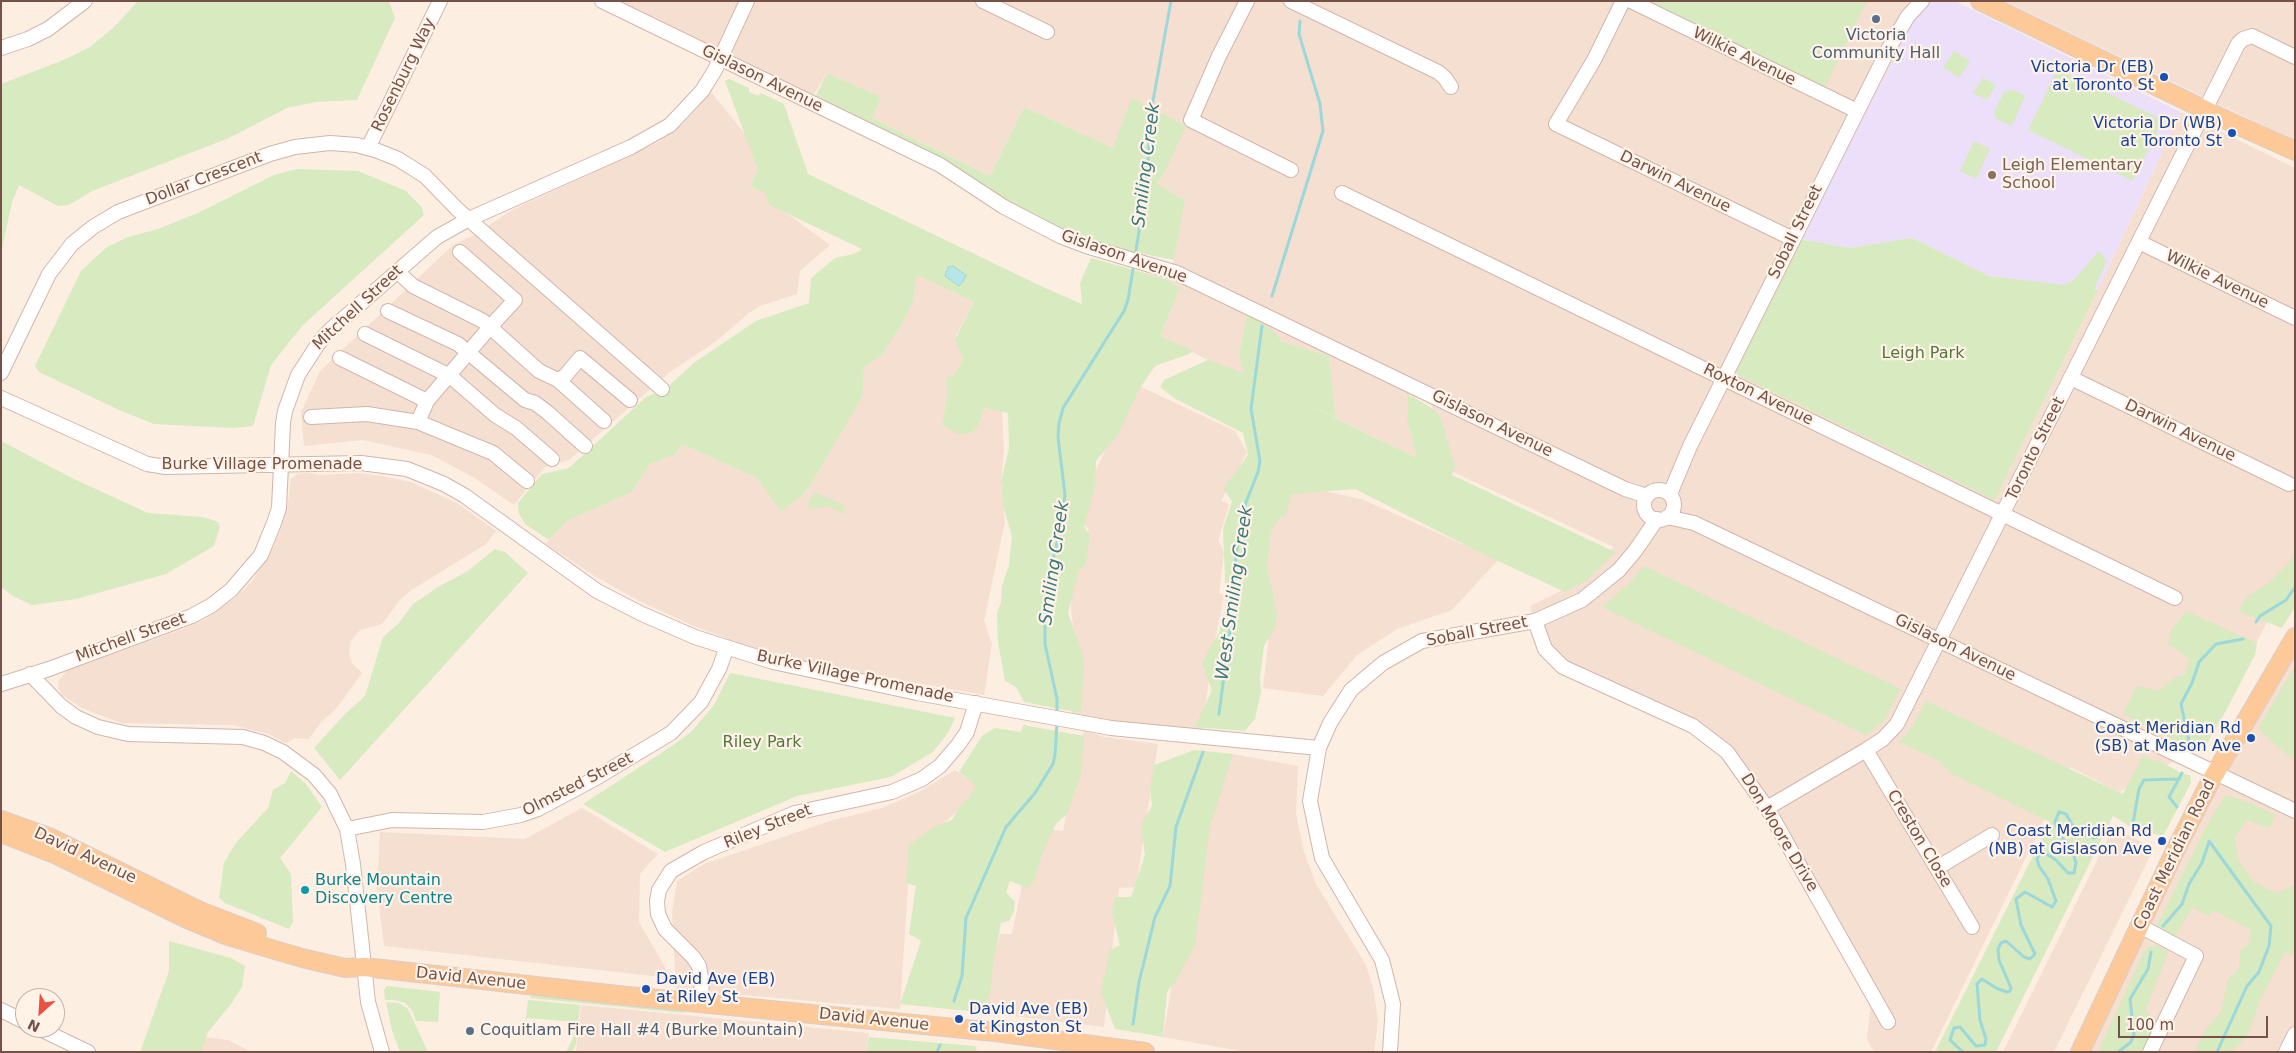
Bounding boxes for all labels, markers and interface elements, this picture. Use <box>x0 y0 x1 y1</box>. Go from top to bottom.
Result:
marker: Victoria Community Hall <box>1870 13 1882 25</box>
street label: Rosenburg Way <box>368 15 440 135</box>
street label: Wilkie Avenue <box>1689 24 1799 90</box>
place label: Victoria Community Hall <box>1812 26 1940 64</box>
street label: Gislason Avenue <box>698 41 826 117</box>
place label: Victoria Dr (EB) at Toronto St <box>2031 58 2154 96</box>
marker: Victoria Dr (EB) at Toronto St <box>2158 71 2170 83</box>
water label: Smiling Creek <box>1129 102 1165 228</box>
place label: Victoria Dr (WB) at Toronto St <box>2093 114 2222 152</box>
marker: Victoria Dr (WB) at Toronto St <box>2226 127 2238 139</box>
street label: Darwin Avenue <box>1616 147 1734 217</box>
street label: Dollar Crescent <box>143 148 265 210</box>
place label: Leigh Elementary School <box>2002 156 2142 194</box>
marker: Leigh Elementary School <box>1986 169 1998 181</box>
street label: Soball Street <box>1765 182 1827 282</box>
street label: Gislason Avenue <box>1058 226 1190 288</box>
street label: Wilkie Avenue <box>2162 247 2272 313</box>
street label: Mitchell Street <box>309 261 407 355</box>
park label: Leigh Park <box>1882 344 1964 364</box>
street label: Roxton Avenue <box>1700 360 1816 430</box>
street label: Gislason Avenue <box>1428 386 1556 462</box>
street label: Toronto Street <box>2003 394 2069 504</box>
street label: Darwin Avenue <box>2121 396 2239 466</box>
street label: Burke Village Promenade <box>162 455 362 475</box>
water label: Smiling Creek <box>1036 500 1074 626</box>
water label: West Smiling Creek <box>1212 504 1258 682</box>
street label: Mitchell Street <box>73 609 189 667</box>
street label: Gislason Avenue <box>1891 610 2019 686</box>
street label: Soball Street <box>1425 613 1529 651</box>
street label: Burke Village Promenade <box>755 647 955 707</box>
place label: Coast Meridian Rd (SB) at Mason Ave <box>2095 719 2241 757</box>
marker: Coast Meridian Rd (SB) at Mason Ave <box>2245 732 2257 744</box>
park label: Riley Park <box>723 733 801 753</box>
street label: Olmsted Street <box>520 749 636 821</box>
street label: Don Moore Drive <box>1736 770 1822 896</box>
street label: Coast Meridian Road <box>2130 777 2220 933</box>
street label: Creston Close <box>1882 787 1956 891</box>
street label: Riley Street <box>721 801 815 853</box>
place label: Coast Meridian Rd (NB) at Gislason Ave <box>1988 822 2152 860</box>
street label: David Avenue <box>31 824 139 888</box>
marker: Coast Meridian Rd (NB) at Gislason Ave <box>2156 835 2168 847</box>
place label: Burke Mountain Discovery Centre <box>315 871 453 909</box>
marker: Burke Mountain Discovery Centre <box>299 884 311 896</box>
street label: David Avenue <box>415 964 527 994</box>
place label: David Ave (EB) at Riley St <box>656 970 775 1008</box>
marker: David Ave (EB) at Riley St <box>640 983 652 995</box>
north arrow <box>15 988 65 1038</box>
place label: David Ave (EB) at Kingston St <box>969 1000 1088 1038</box>
street label: David Avenue <box>818 1005 930 1035</box>
scale bar <box>2121 1006 2271 1038</box>
marker: David Ave (EB) at Kingston St <box>953 1013 965 1025</box>
text: N <box>25 1016 43 1035</box>
text: 100 m <box>2126 1016 2174 1034</box>
place label: Coquitlam Fire Hall #4 (Burke Mountain) <box>480 1021 803 1041</box>
marker: Coquitlam Fire Hall #4 (Burke Mountain) <box>464 1025 476 1037</box>

